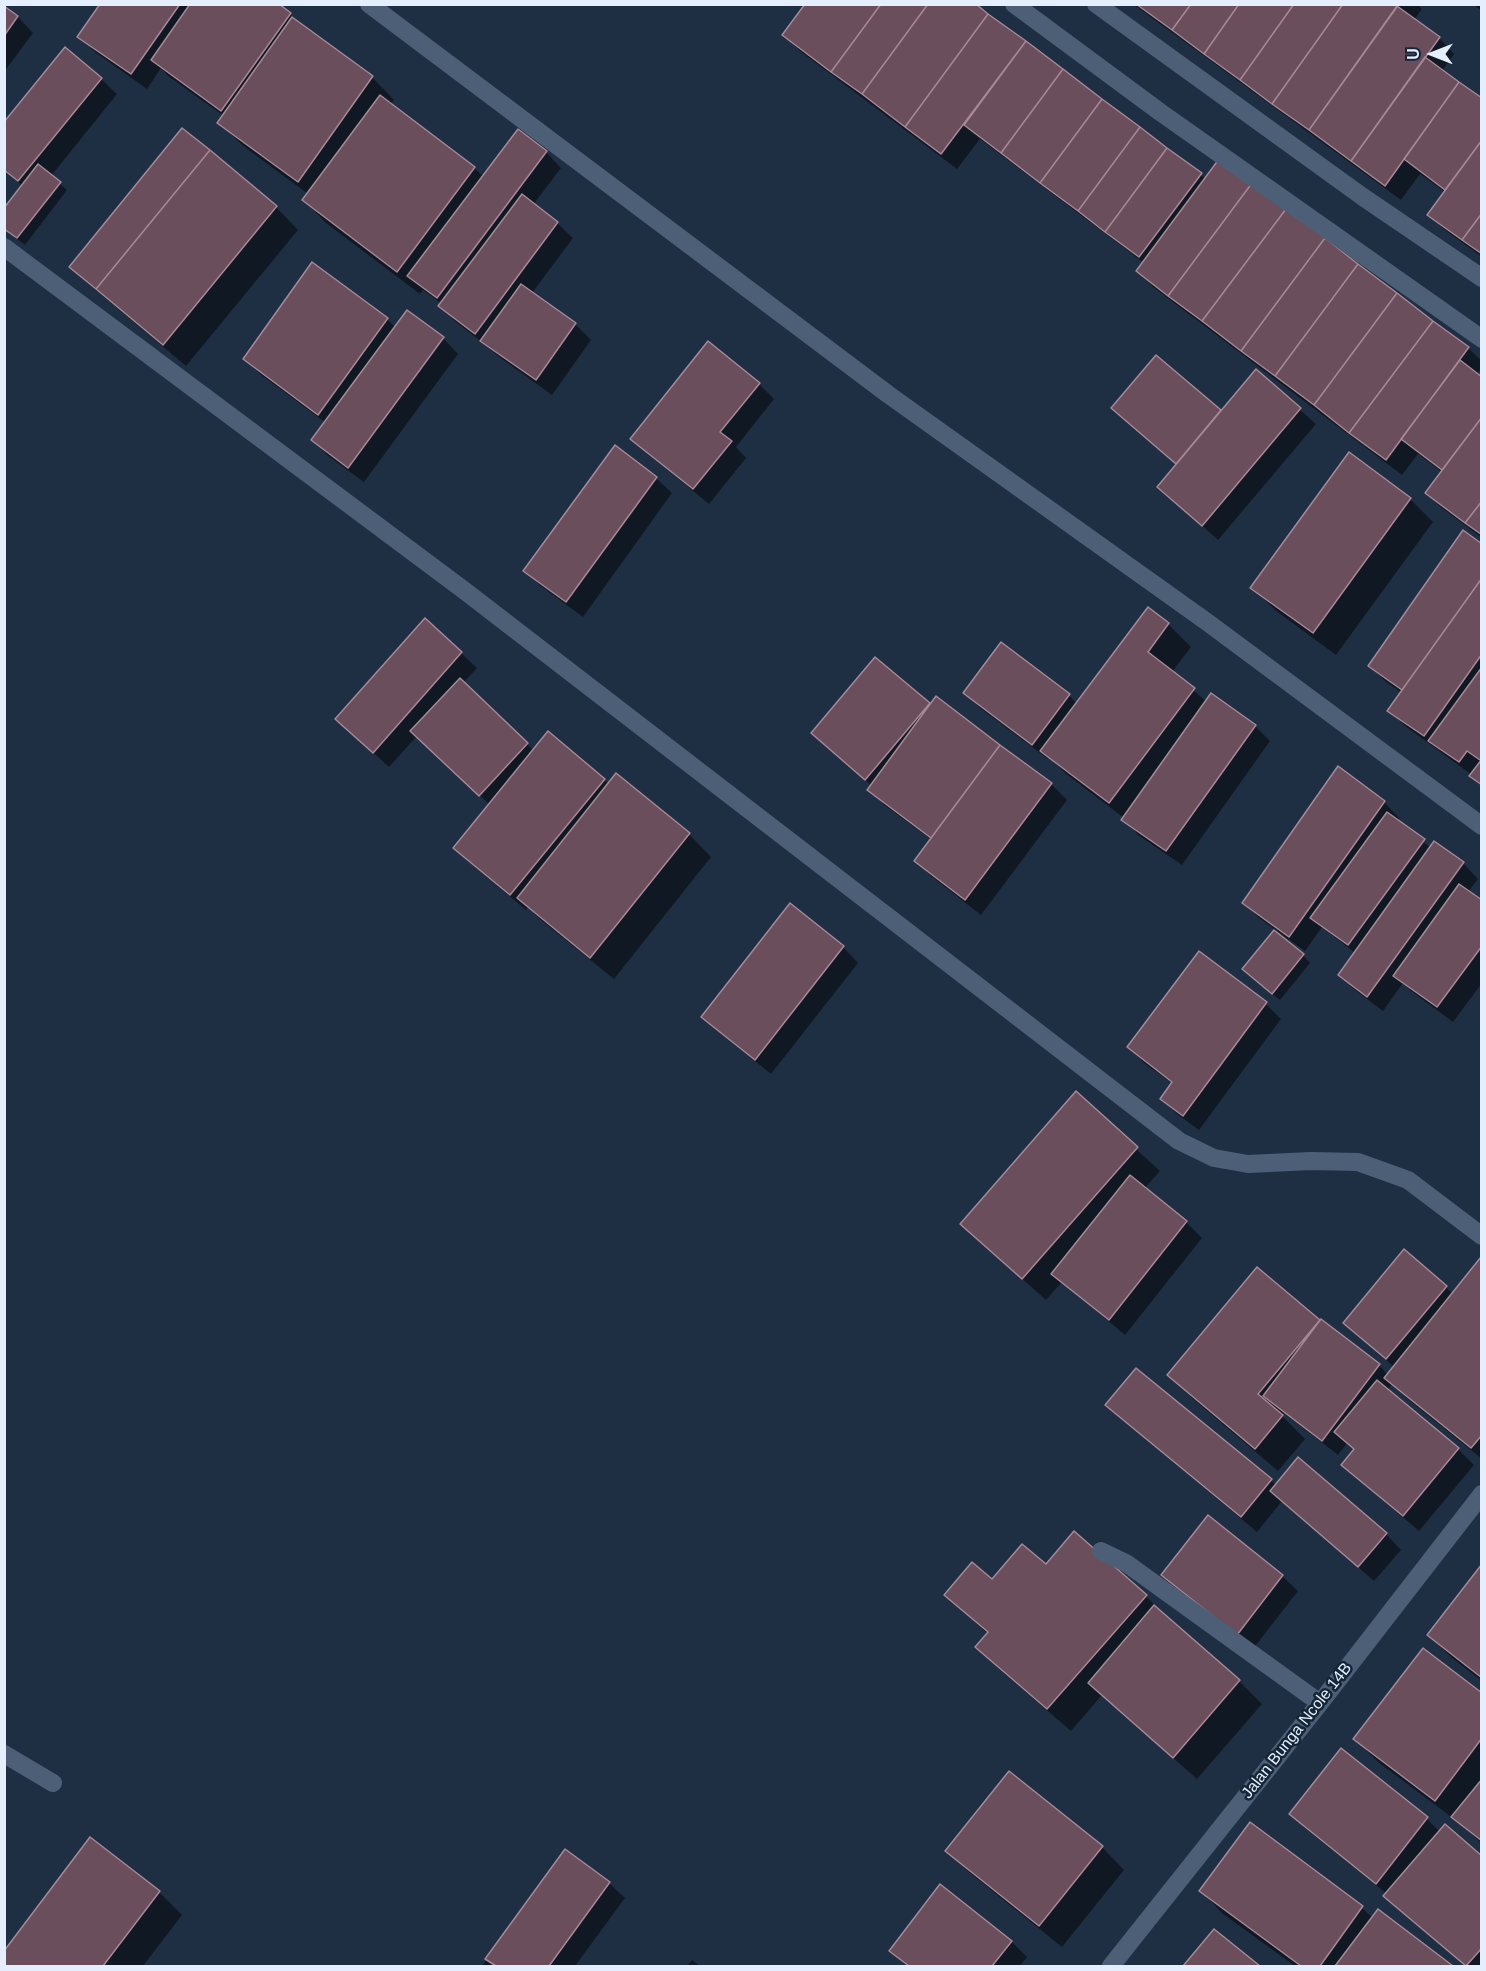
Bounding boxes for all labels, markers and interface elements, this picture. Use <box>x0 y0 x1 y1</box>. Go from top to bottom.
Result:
north arrow <box>1402 24 1462 84</box>
text: U <box>1405 48 1422 60</box>
street label: Jalan Bunga Ncole 14B <box>1238 1659 1356 1803</box>

